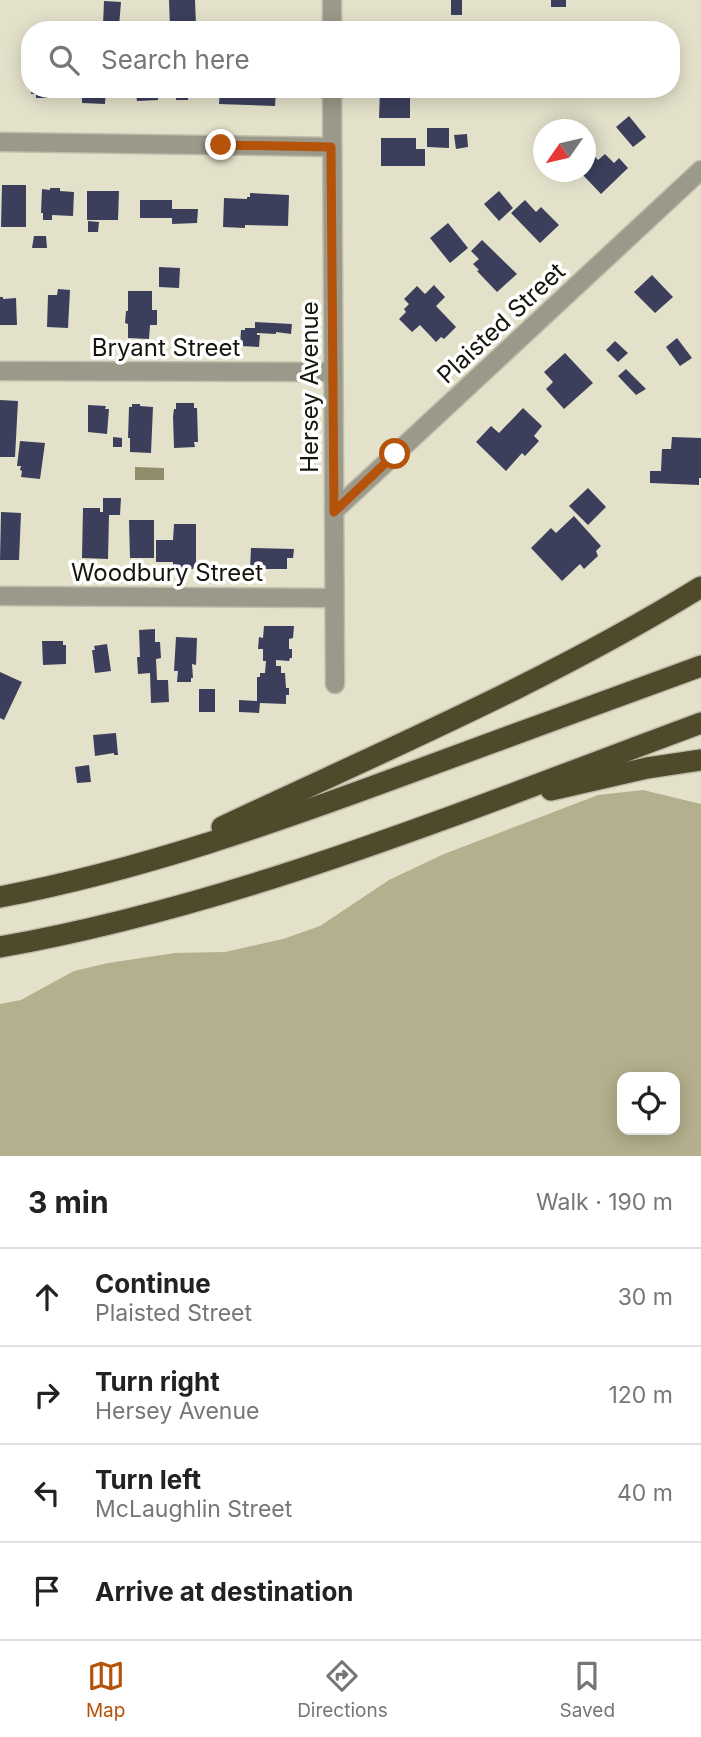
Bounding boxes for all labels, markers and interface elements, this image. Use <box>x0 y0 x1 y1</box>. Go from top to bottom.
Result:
search box <box>21 21 680 98</box>
icon: search <box>45 41 83 79</box>
text: Search here <box>101 44 250 75</box>
north arrow <box>533 119 596 182</box>
route end <box>205 129 236 160</box>
street label: Plaisted Street <box>431 256 571 389</box>
street label: Hersey Avenue <box>295 301 324 473</box>
street label: Bryant Street <box>92 333 240 362</box>
route start <box>379 438 410 469</box>
street label: Woodbury Street <box>71 558 263 587</box>
map controls <box>617 1072 680 1135</box>
button: locate <box>617 1072 680 1135</box>
text: 3 min <box>28 1184 109 1220</box>
text: Walk · 190 m <box>536 1188 673 1216</box>
text: Continue <box>95 1268 211 1299</box>
icon: ahead <box>28 1278 66 1316</box>
text: 30 m <box>618 1283 673 1311</box>
text: Plaisted Street <box>95 1299 252 1327</box>
text: Turn right <box>95 1366 220 1397</box>
icon: right <box>28 1376 66 1414</box>
text: 120 m <box>608 1381 673 1409</box>
text: Hersey Avenue <box>95 1397 259 1425</box>
text: Turn left <box>95 1464 201 1495</box>
icon: left <box>28 1474 66 1512</box>
text: 40 m <box>617 1479 673 1507</box>
text: McLaughlin Street <box>95 1495 292 1523</box>
icon: arrive <box>28 1572 66 1610</box>
text: Arrive at destination <box>95 1576 354 1607</box>
tab: Map <box>86 1657 125 1722</box>
tab: Directions <box>297 1657 388 1722</box>
tab: Saved <box>559 1657 615 1722</box>

